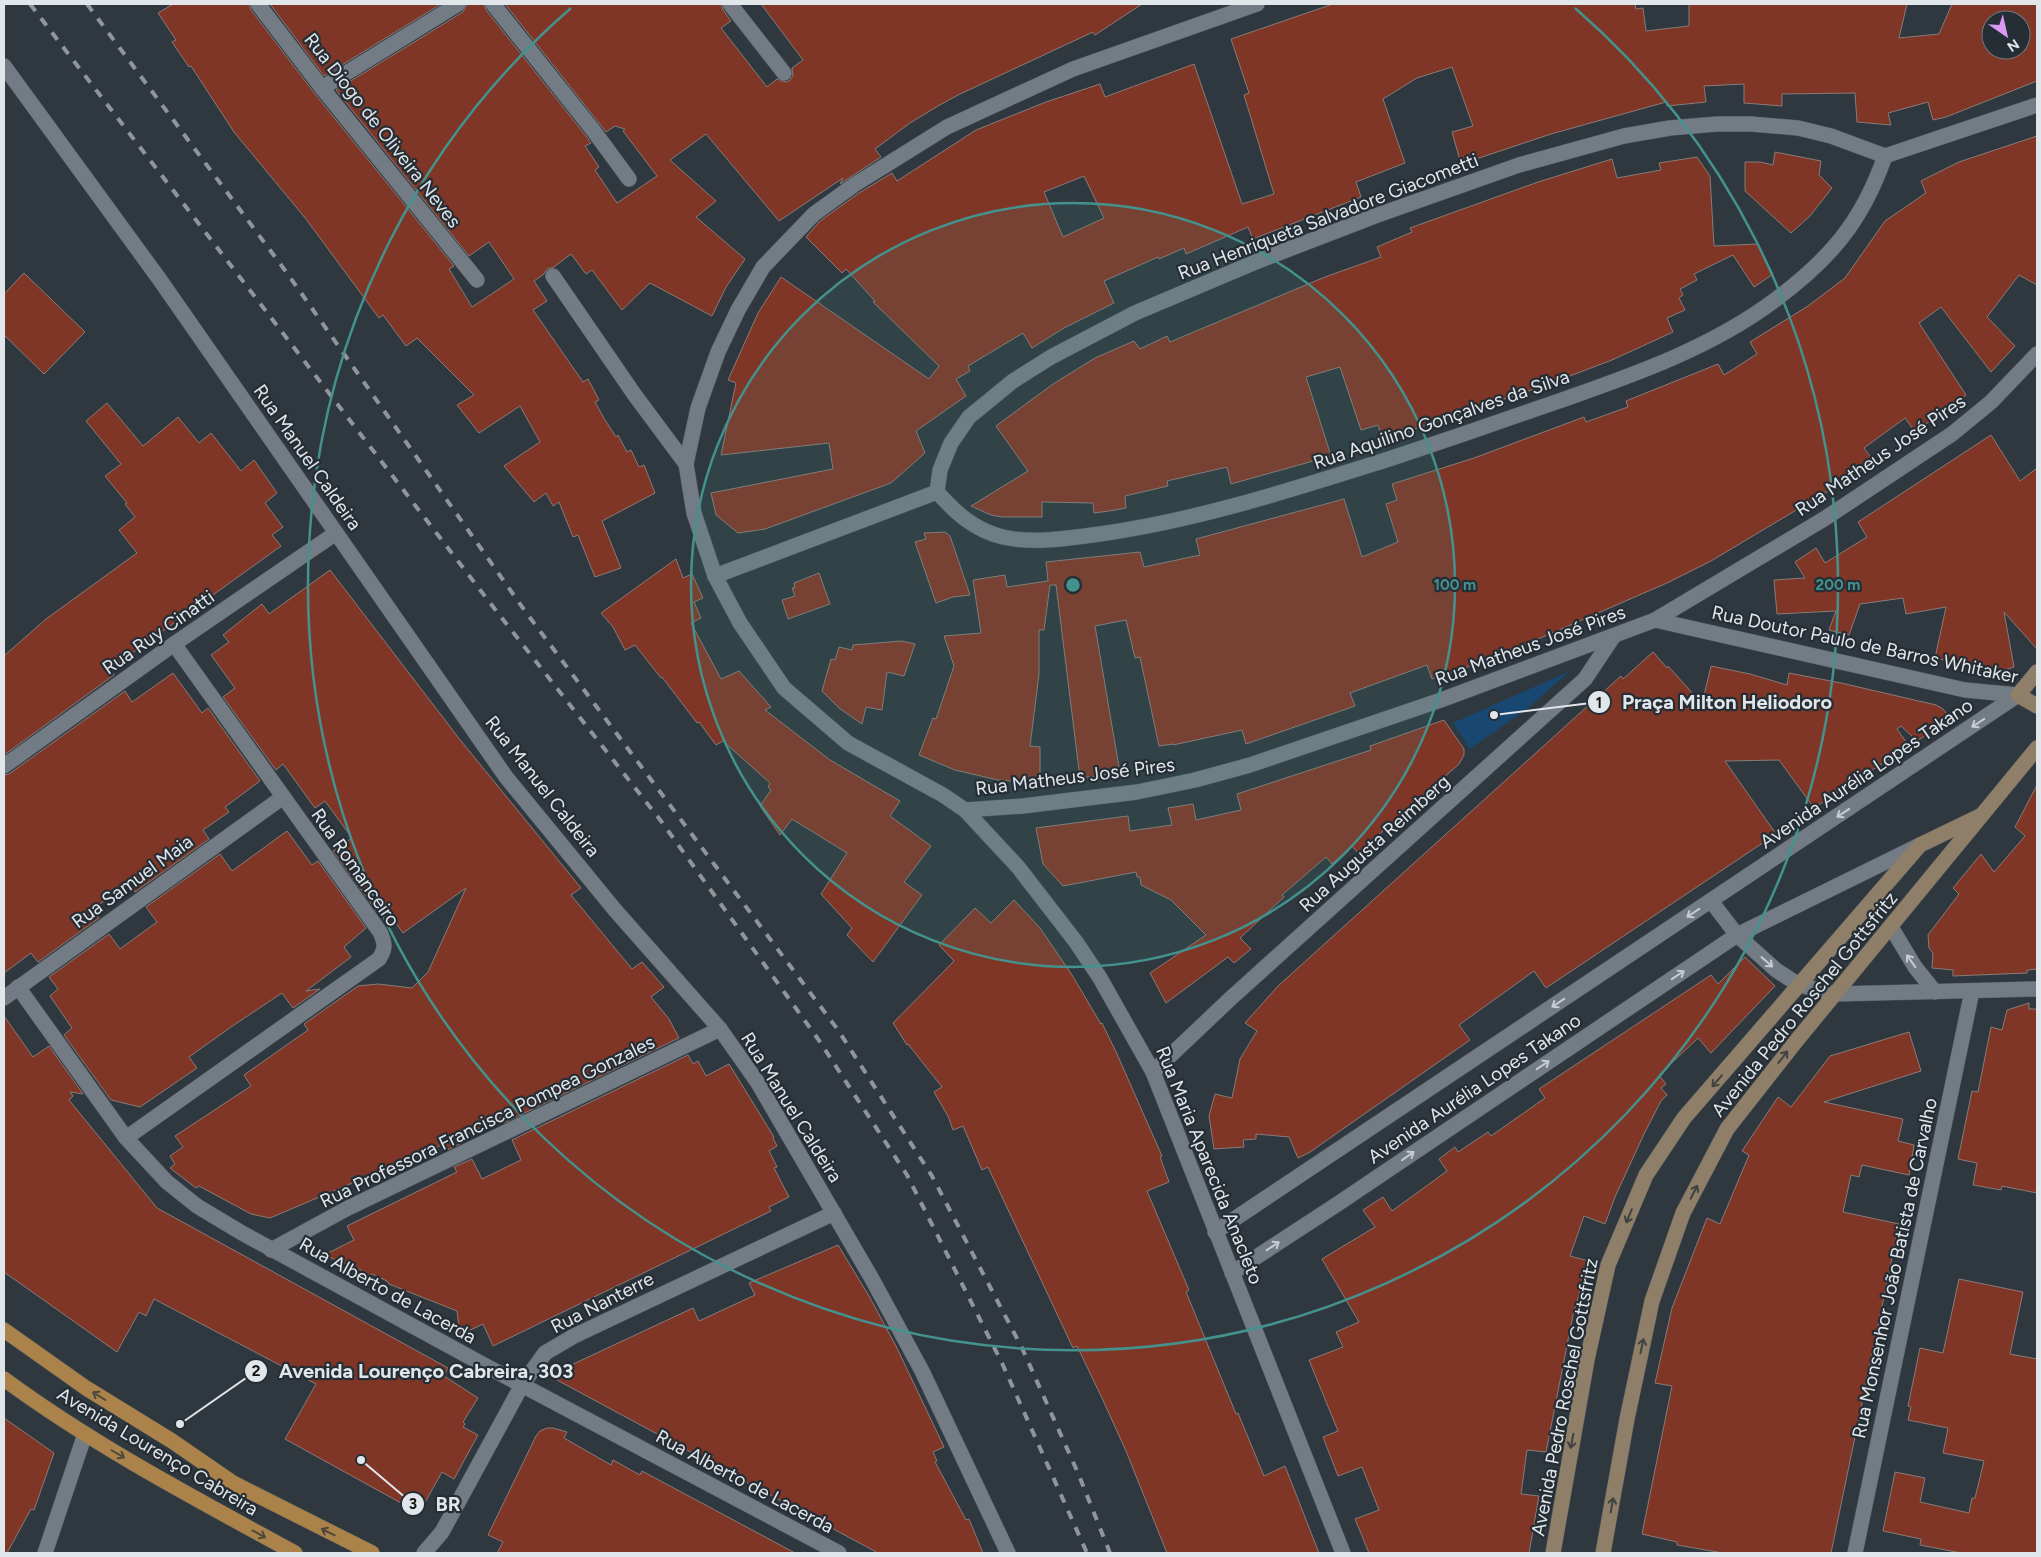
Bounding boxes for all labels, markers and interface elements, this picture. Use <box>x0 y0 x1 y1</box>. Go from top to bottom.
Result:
north arrow <box>1981 10 2031 60</box>
street label: Rua Diogo de Oliveira Neves <box>299 28 466 232</box>
text: N <box>2004 35 2022 55</box>
street label: Rua Henriqueta Salvadore Giacometti <box>1175 148 1482 285</box>
street label: Rua Aquilino Gonçalves da Silva <box>1310 365 1572 474</box>
street label: Rua Manuel Caldeira <box>249 380 367 535</box>
street label: Rua Matheus José Pires <box>1791 390 1970 521</box>
centre of rings <box>1064 576 1082 594</box>
text: 100 m <box>1434 576 1476 594</box>
text: 200 m <box>1816 576 1860 594</box>
street label: Rua Ruy Cinatti <box>98 585 219 679</box>
street label: Rua Matheus José Pires <box>1432 600 1629 691</box>
street label: Rua Doutor Paulo de Barros Whitaker <box>1710 601 2021 688</box>
callout: Praça Milton Heliodoro <box>1587 685 1842 720</box>
text: Praça Milton Heliodoro <box>1622 690 1832 714</box>
street label: Avenida Aurélia Lopes Takano <box>1755 693 1977 853</box>
text: 1 <box>1596 694 1602 712</box>
street label: Rua Manuel Caldeira <box>480 711 605 861</box>
one-way arrow <box>1971 717 1985 728</box>
street label: Rua Matheus José Pires <box>974 753 1176 800</box>
street label: Rua Augusta Reimberg <box>1294 770 1454 917</box>
street label: Rua Romanceiro <box>306 804 405 931</box>
one-way arrow <box>1836 808 1850 818</box>
street label: Rua Samuel Maia <box>67 830 197 933</box>
street label: Avenida Pedro Roschel Gottsfritz <box>1707 887 1902 1121</box>
one-way arrow <box>1687 908 1701 918</box>
one-way arrow <box>1906 954 1916 968</box>
one-way arrow <box>1760 956 1773 968</box>
one-way arrow <box>1671 970 1685 980</box>
one-way arrow <box>1551 998 1565 1008</box>
street label: Avenida Aurélia Lopes Takano <box>1363 1008 1585 1168</box>
street label: Rua Manuel Caldeira <box>736 1028 847 1187</box>
street label: Rua Professora Francisca Pompea Gonzales <box>316 1030 658 1213</box>
street label: Rua Maria Aparecida Anacleto <box>1151 1043 1268 1288</box>
one-way arrow <box>1778 1050 1788 1064</box>
one-way arrow <box>1536 1060 1550 1070</box>
one-way arrow <box>1711 1074 1722 1087</box>
street label: Rua Monsenhor João Batista de Carvalho <box>1847 1096 1942 1441</box>
one-way arrow <box>1401 1151 1415 1161</box>
one-way arrow <box>1689 1185 1699 1200</box>
one-way arrow <box>1623 1208 1633 1223</box>
street label: Rua Alberto de Lacerda <box>295 1232 480 1349</box>
one-way arrow <box>1266 1241 1280 1251</box>
street label: Avenida Pedro Roschel Gottsfritz <box>1526 1256 1603 1538</box>
street label: Rua Nanterre <box>547 1267 658 1338</box>
one-way arrow <box>1638 1338 1648 1354</box>
callout: Avenida Lourenço Cabreira, 303 <box>243 1353 583 1388</box>
text: Avenida Lourenço Cabreira, 303 <box>279 1359 573 1383</box>
text: 2 <box>252 1362 261 1380</box>
street label: Avenida Lourenço Cabreira <box>53 1382 262 1520</box>
one-way arrow <box>92 1390 106 1400</box>
street label: Rua Alberto de Lacerda <box>652 1425 838 1538</box>
one-way arrow <box>1567 1432 1577 1448</box>
one-way arrow <box>110 1449 124 1459</box>
callout: BR <box>400 1486 470 1521</box>
text: BR <box>435 1492 461 1516</box>
text: 3 <box>409 1495 417 1513</box>
one-way arrow <box>1607 1498 1617 1514</box>
one-way arrow <box>321 1527 336 1537</box>
one-way arrow <box>252 1529 266 1539</box>

